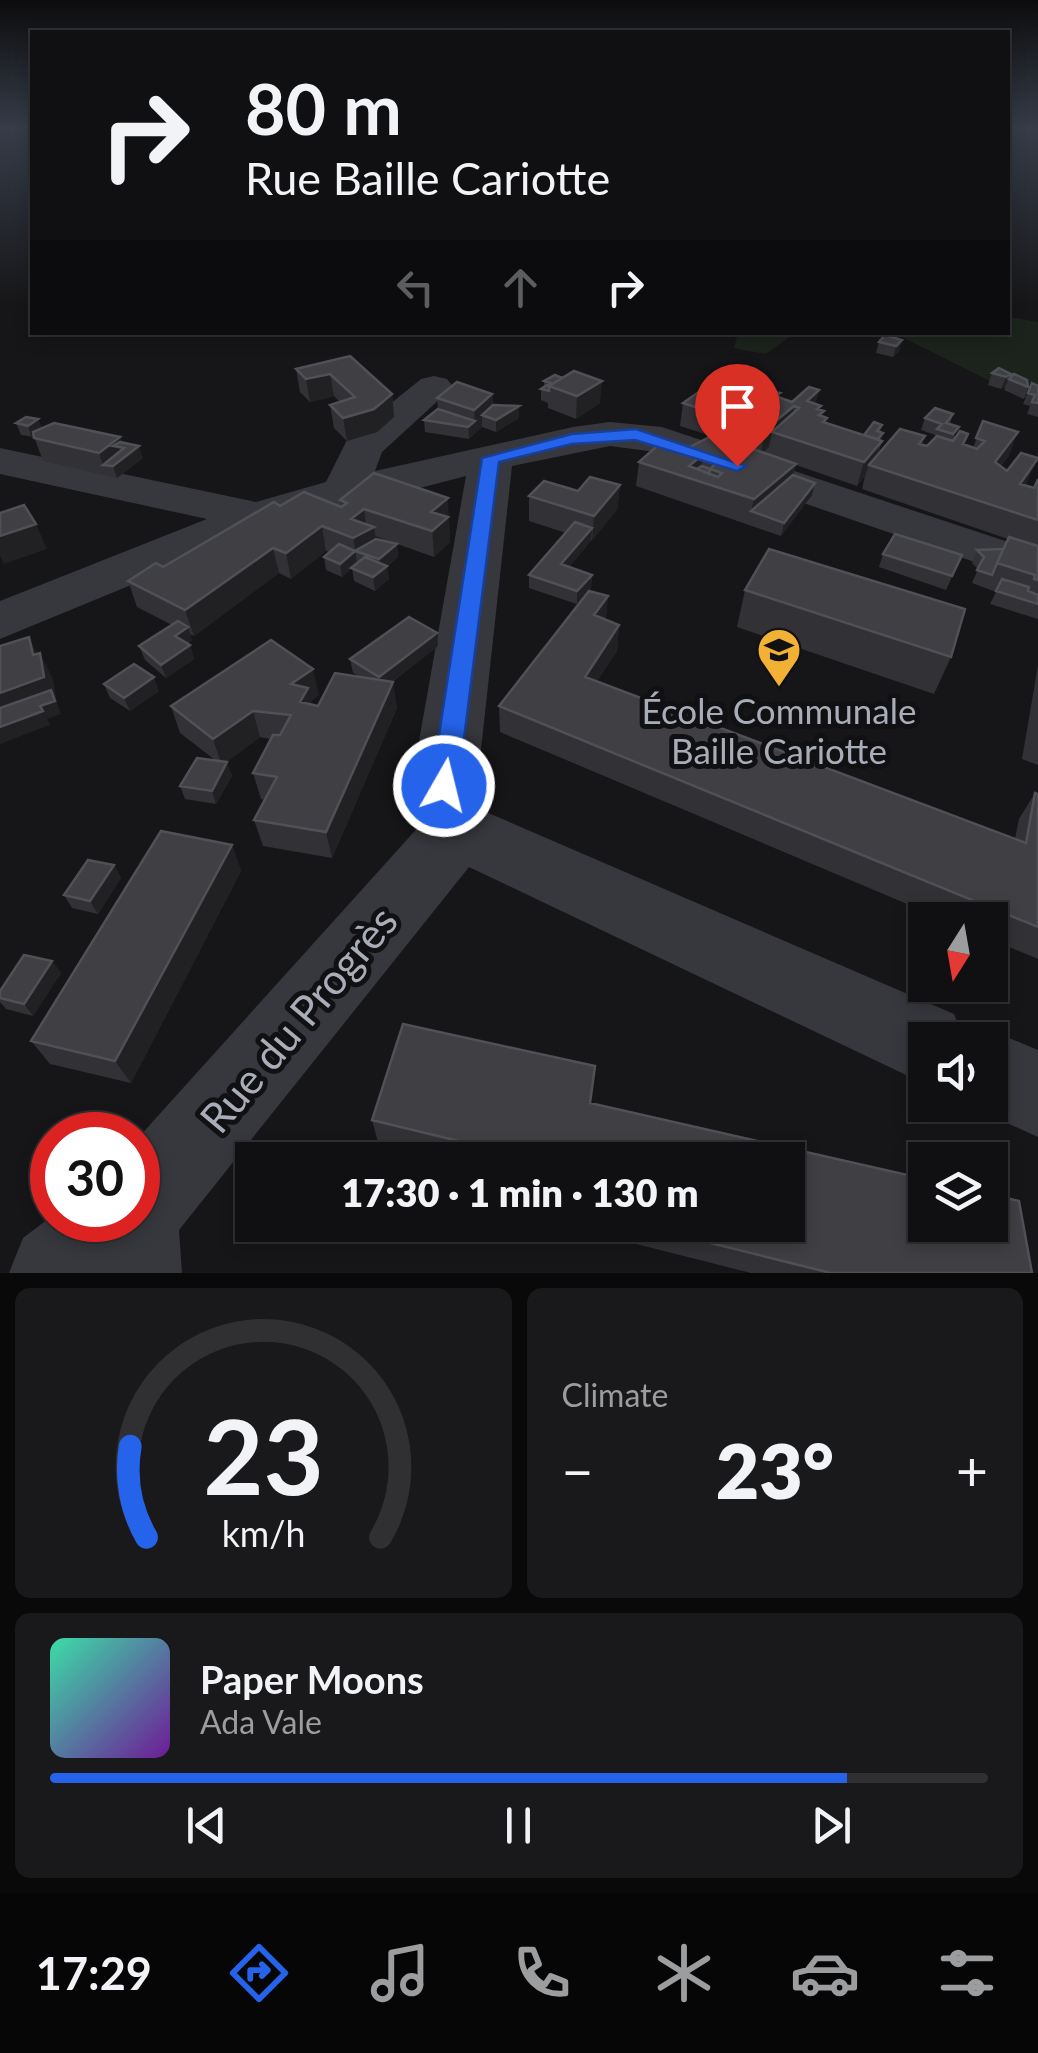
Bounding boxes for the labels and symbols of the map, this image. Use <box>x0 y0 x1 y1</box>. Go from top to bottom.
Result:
pin <box>695 364 780 467</box>
school or university icon: École Communale Baille Cariotte <box>756 627 802 688</box>
place label: École Communale Baille Cariotte <box>642 689 916 771</box>
position arrow <box>392 734 496 838</box>
street label: Rue du Progrès <box>189 896 407 1142</box>
north arrow <box>908 902 1008 1002</box>
speed limit sign: 30 <box>30 1112 160 1242</box>

